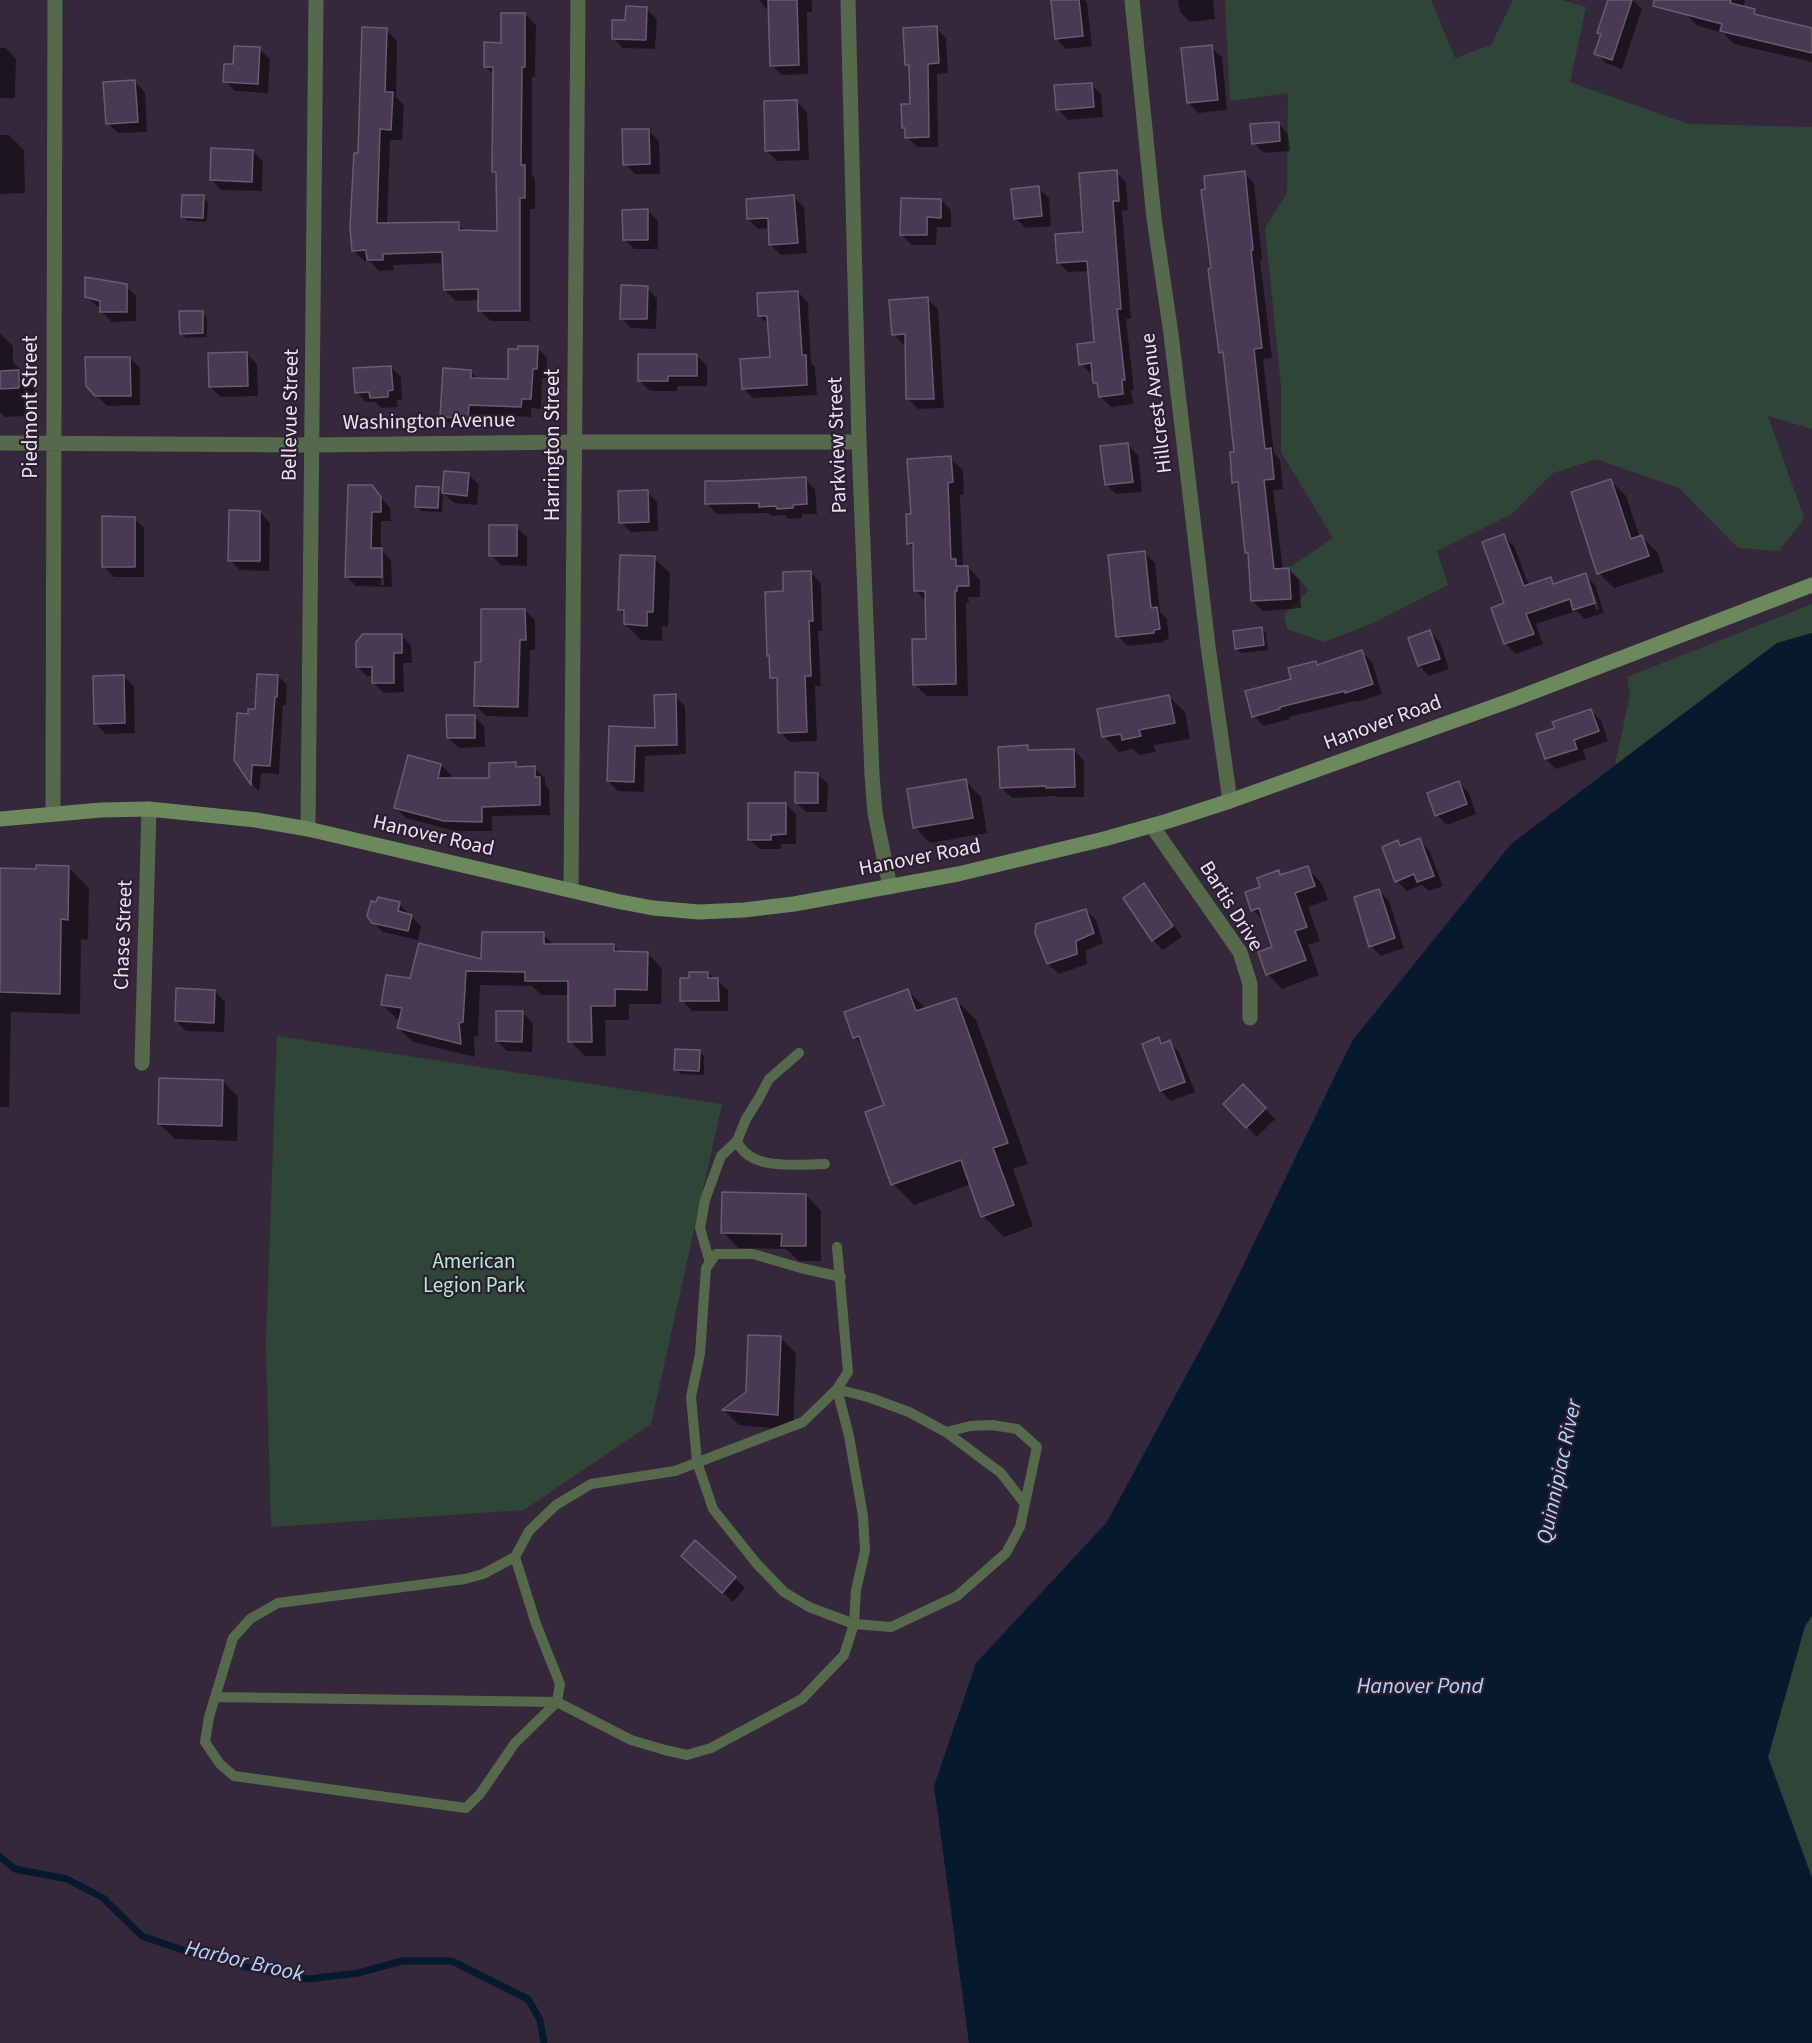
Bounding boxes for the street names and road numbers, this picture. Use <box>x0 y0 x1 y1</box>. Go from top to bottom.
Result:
street label: Hillcrest Avenue <box>1137 331 1179 475</box>
street label: Piedmont Street <box>19 335 45 479</box>
street label: Bellevue Street <box>278 349 306 481</box>
street label: Harrington Street <box>541 369 567 521</box>
street label: Parkview Street <box>824 376 854 514</box>
street label: Washington Avenue <box>342 409 516 437</box>
street label: Hanover Road <box>1321 691 1445 757</box>
street label: Hanover Road <box>370 811 496 863</box>
street label: Hanover Road <box>857 835 983 883</box>
street label: Bartis Drive <box>1193 857 1267 957</box>
street label: Chase Street <box>110 880 140 990</box>

